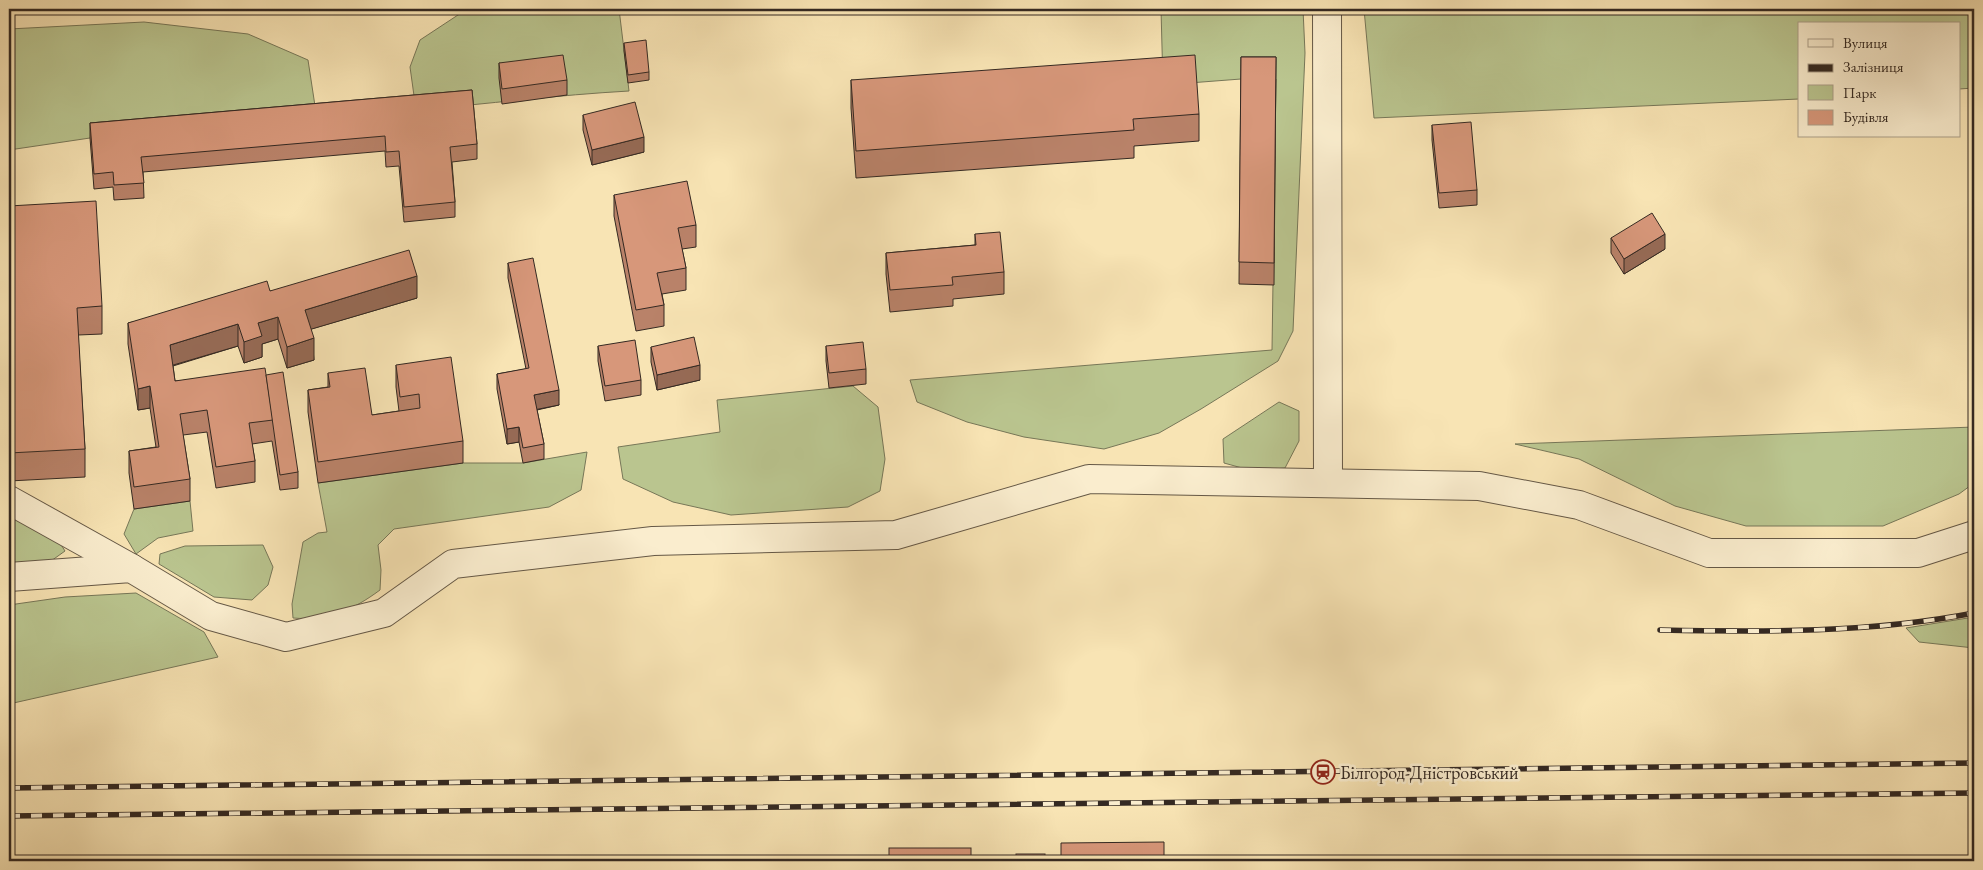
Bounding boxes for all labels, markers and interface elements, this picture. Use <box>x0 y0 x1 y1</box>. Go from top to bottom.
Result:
legend <box>1798 22 1960 138</box>
text: Вулиця <box>1843 33 1888 52</box>
text: Залізниця <box>1843 57 1904 76</box>
text: Парк <box>1843 83 1876 102</box>
text: Будівля <box>1843 107 1889 126</box>
station icon: Білгород-Дністровський <box>1310 759 1336 785</box>
place label: Білгород-Дністровський <box>1340 761 1519 784</box>

